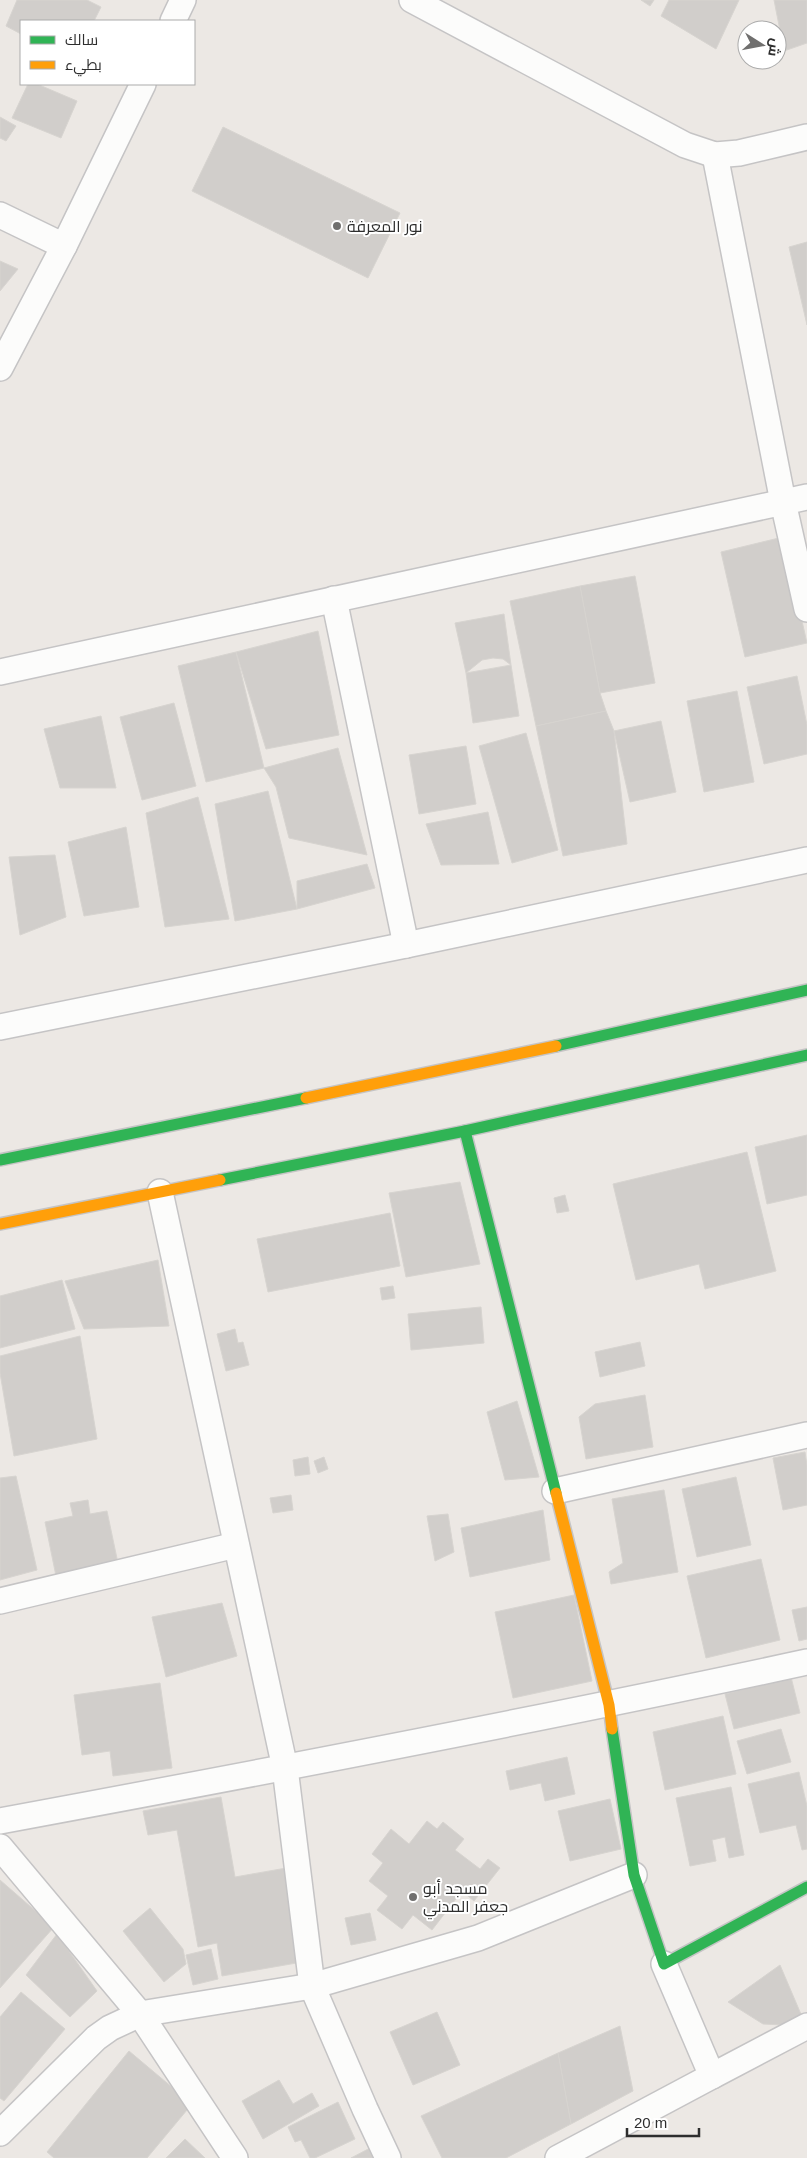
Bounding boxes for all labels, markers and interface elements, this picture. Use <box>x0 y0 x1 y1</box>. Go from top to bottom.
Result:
legend <box>20 20 195 85</box>
north arrow <box>737 20 787 70</box>
text: سالك <box>65 31 98 48</box>
text: ش <box>764 37 784 58</box>
text: بطيء <box>65 56 102 77</box>
place label: نور المعرفة <box>347 218 423 236</box>
marker: نور المعرفة <box>331 220 343 232</box>
place label: مسجد أبو جعفر المدني <box>423 1879 508 1920</box>
marker: مسجد أبو جعفر المدني <box>407 1891 419 1903</box>
scale bar <box>627 2106 700 2138</box>
text: 20 m <box>634 2114 667 2131</box>

